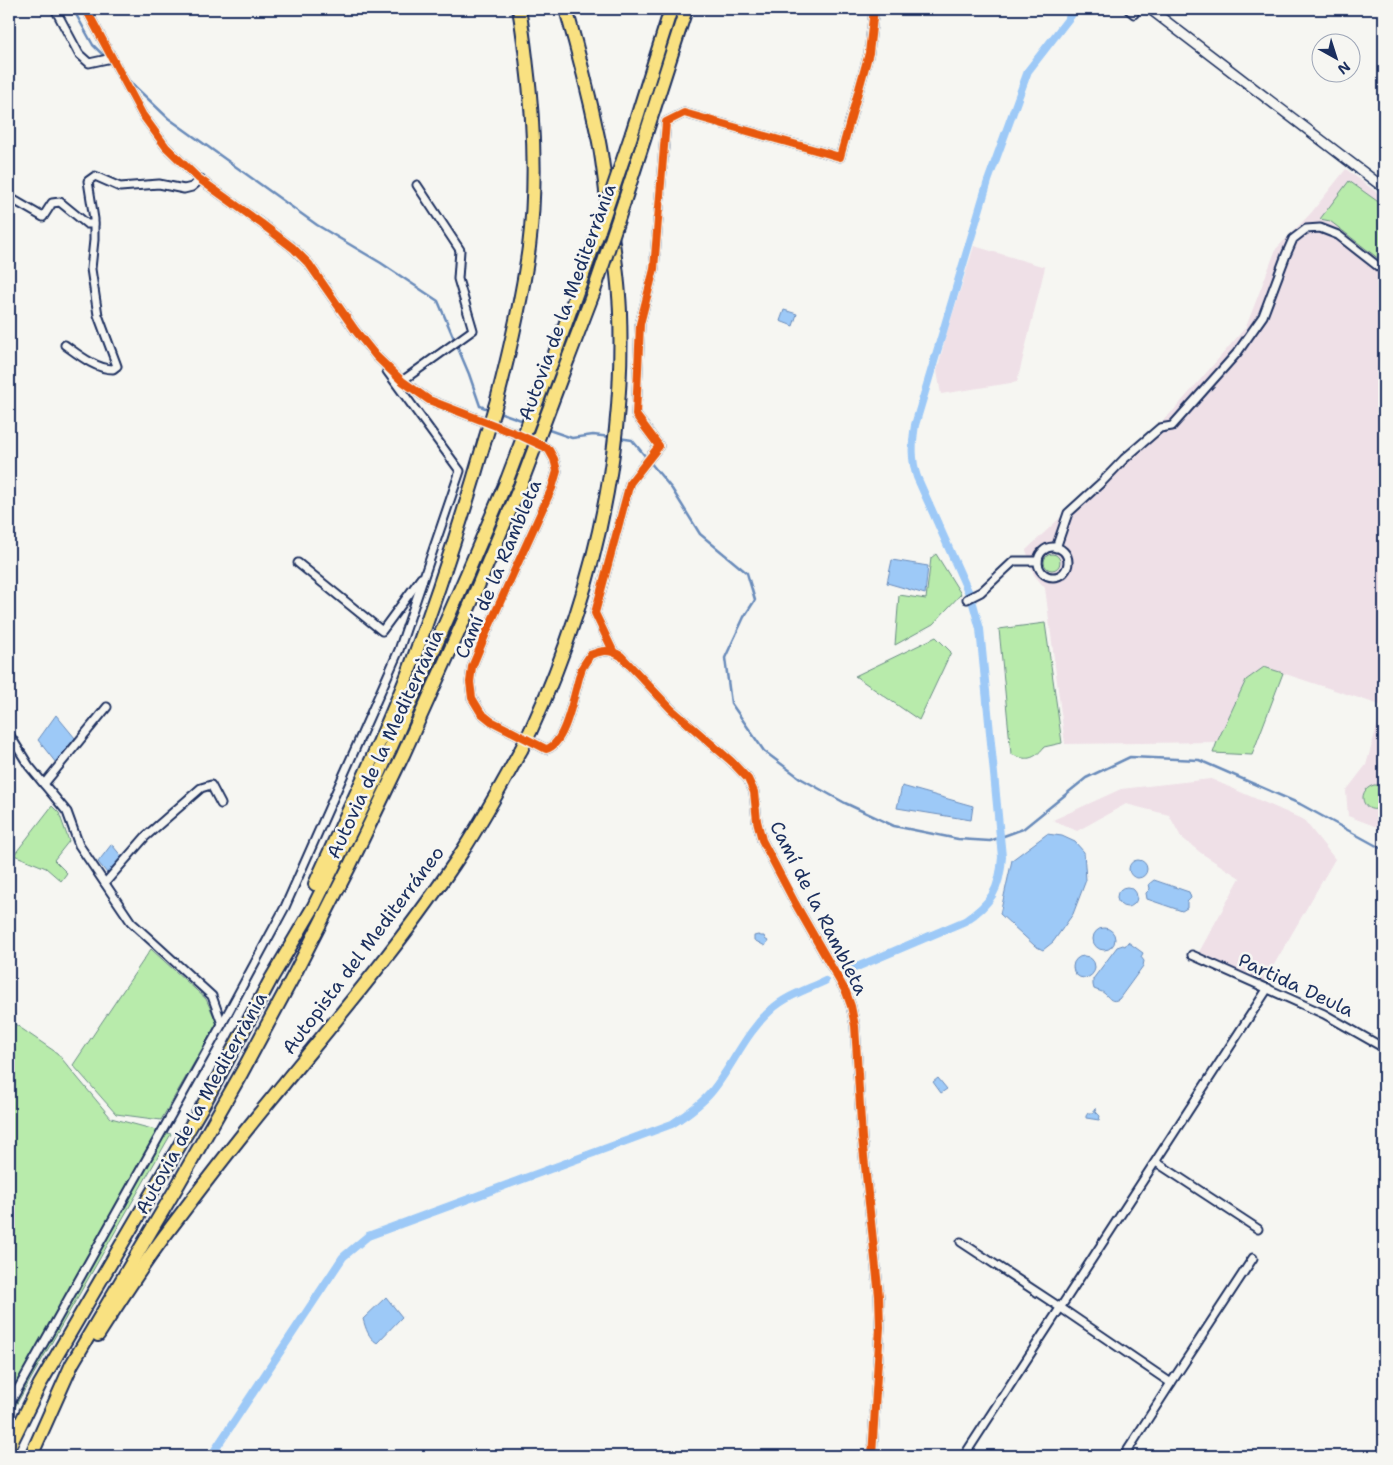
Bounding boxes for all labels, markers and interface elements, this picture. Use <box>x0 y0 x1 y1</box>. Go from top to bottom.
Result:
north arrow <box>1310 32 1360 82</box>
text: N <box>1334 58 1354 79</box>
street label: Autovia de la Mediterrània <box>512 180 622 424</box>
street label: Camí de la Rambleta <box>449 476 547 662</box>
street label: Autovia de la Mediterrània <box>321 625 449 863</box>
street label: Camí de la Rambleta <box>764 817 874 999</box>
street label: Autopista del Mediterráneo <box>276 841 450 1059</box>
street label: Partida Deula <box>1234 947 1358 1023</box>
street label: Autovia de la Mediterrània <box>129 987 273 1219</box>

